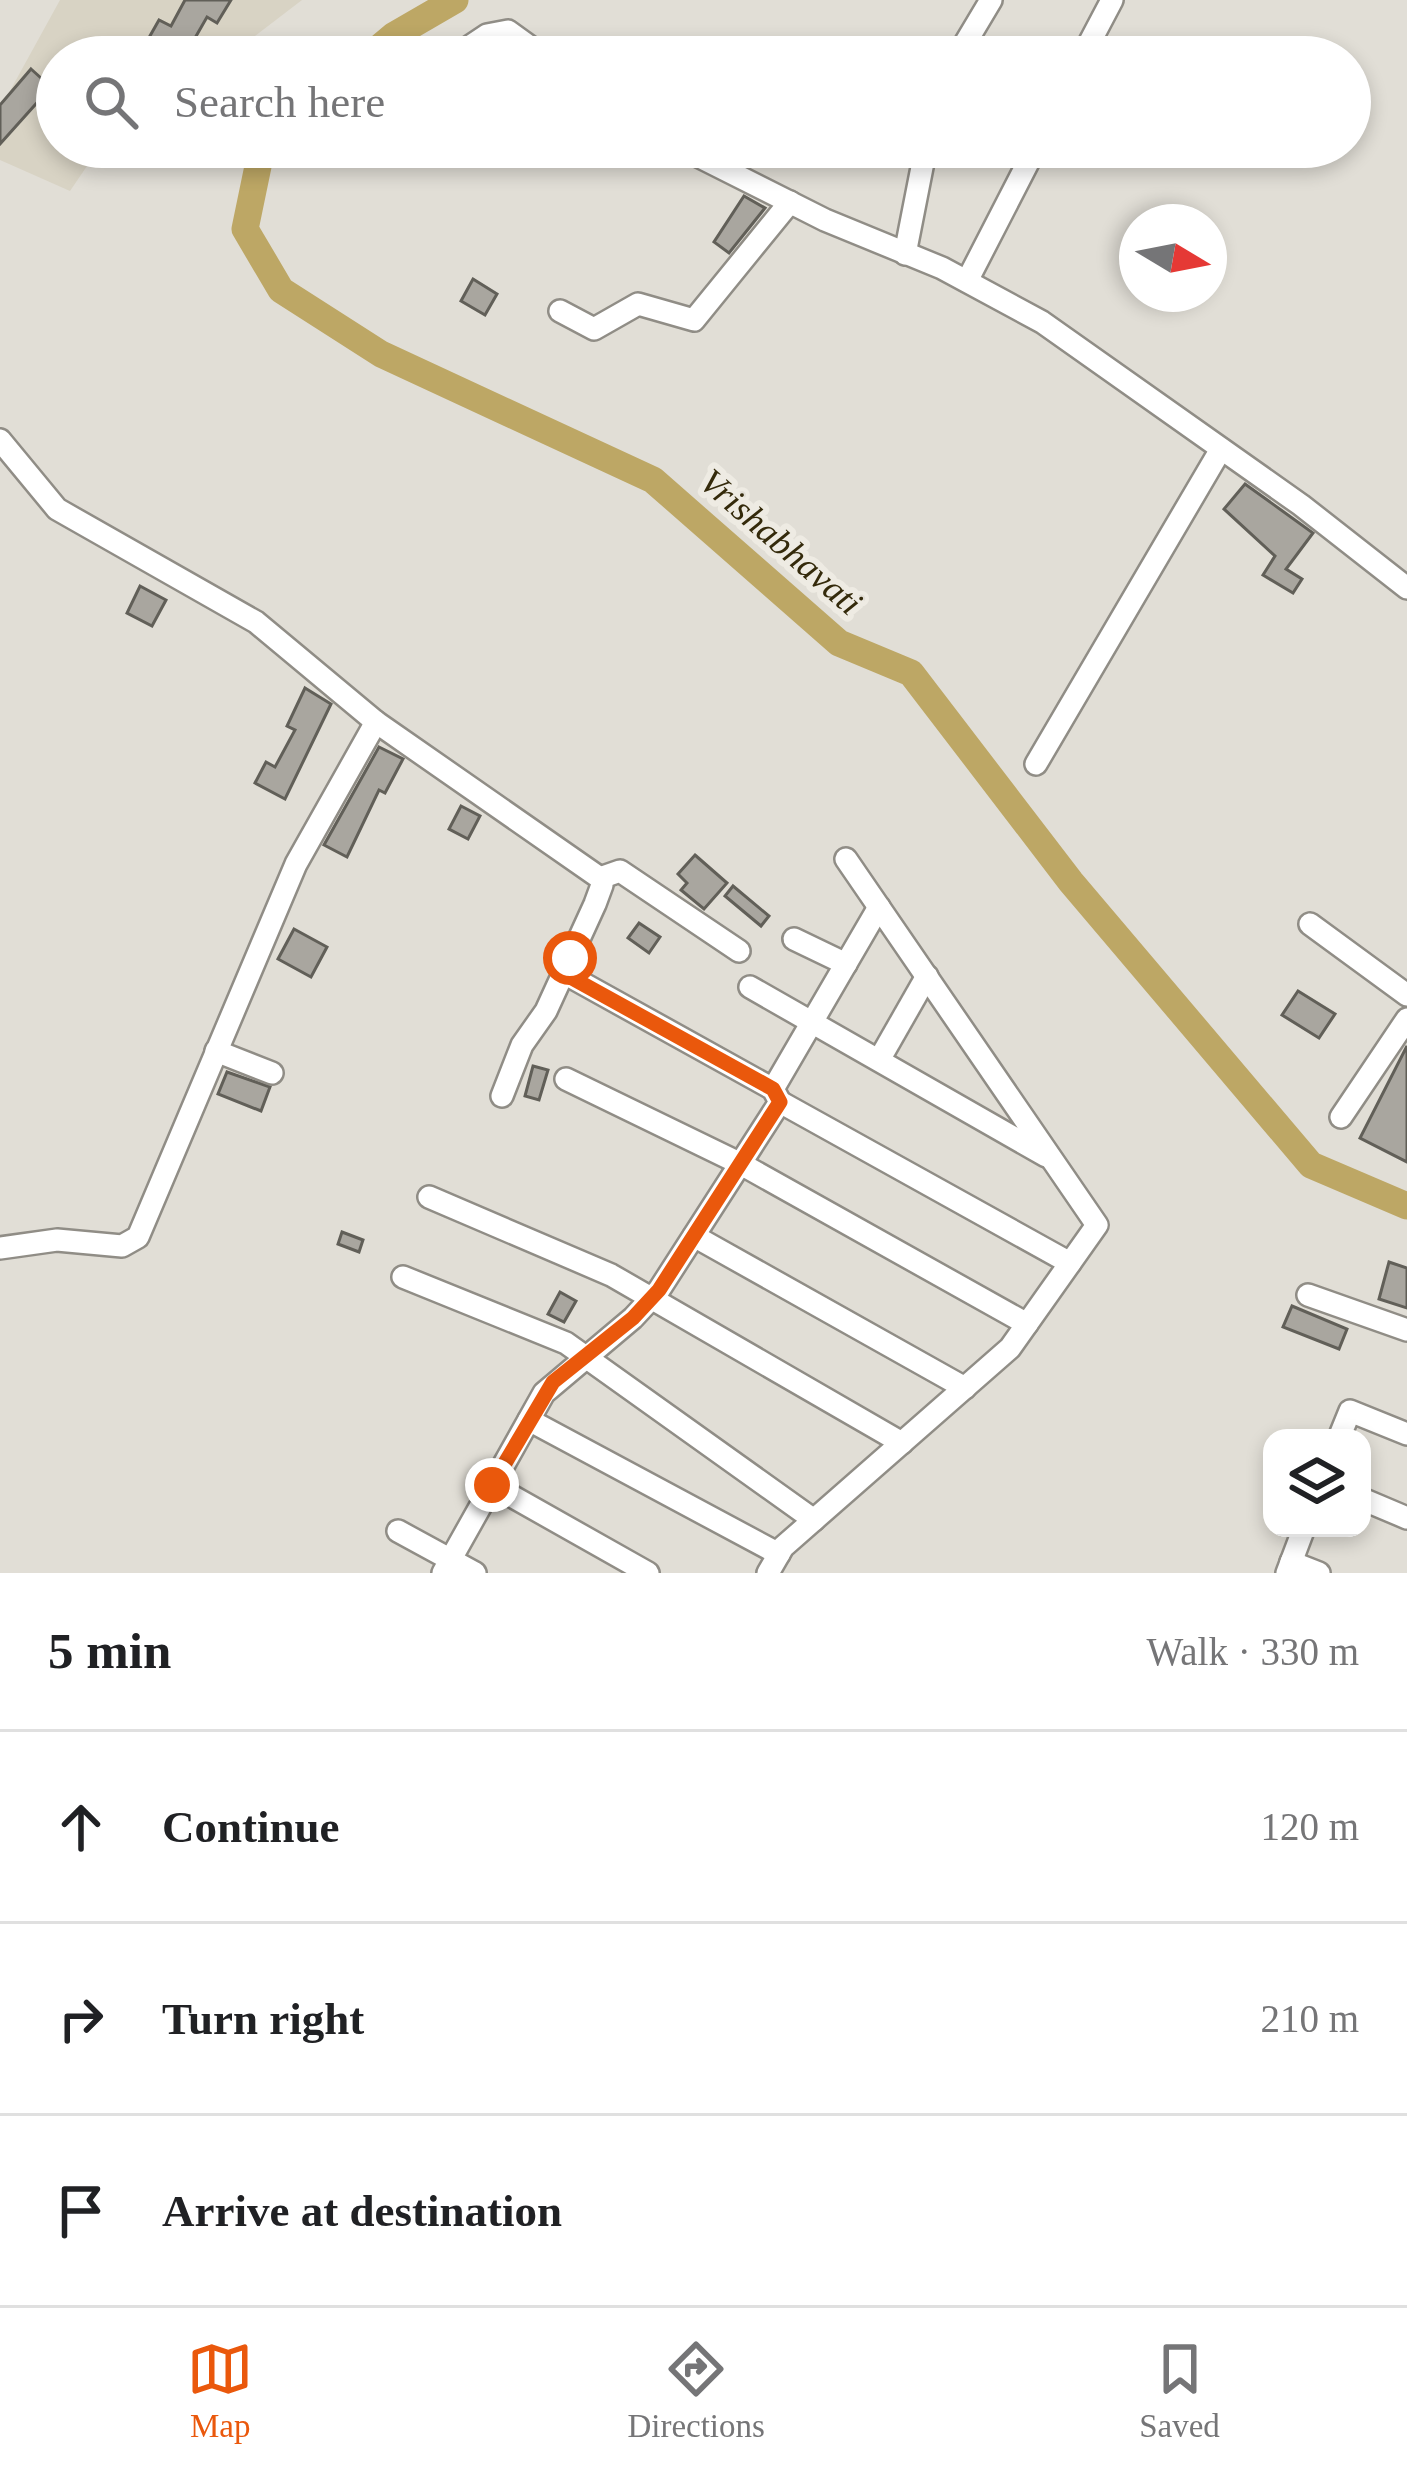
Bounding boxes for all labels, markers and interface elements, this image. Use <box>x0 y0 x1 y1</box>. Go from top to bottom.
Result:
search box <box>36 36 1371 168</box>
icon: search <box>78 69 144 135</box>
text: Search here <box>174 77 385 127</box>
north arrow <box>1119 204 1227 312</box>
water label: Vrishabhavati <box>692 461 870 623</box>
route start <box>543 931 597 985</box>
map controls <box>1263 1429 1371 1537</box>
button: layers <box>1263 1429 1371 1537</box>
route end <box>465 1458 519 1512</box>
text: 5 min <box>48 1623 171 1679</box>
text: Walk · 330 m <box>1147 1630 1359 1673</box>
icon: ahead <box>48 1794 114 1860</box>
text: Continue <box>162 1802 340 1852</box>
text: 120 m <box>1260 1805 1359 1848</box>
icon: right <box>48 1986 114 2052</box>
text: Turn right <box>162 1994 364 2044</box>
text: 210 m <box>1260 1997 1359 2040</box>
icon: arrive <box>48 2178 114 2244</box>
text: Arrive at destination <box>162 2186 562 2236</box>
tab: Map <box>187 2336 253 2445</box>
tab: Directions <box>627 2336 765 2445</box>
tab: Saved <box>1139 2336 1220 2445</box>

